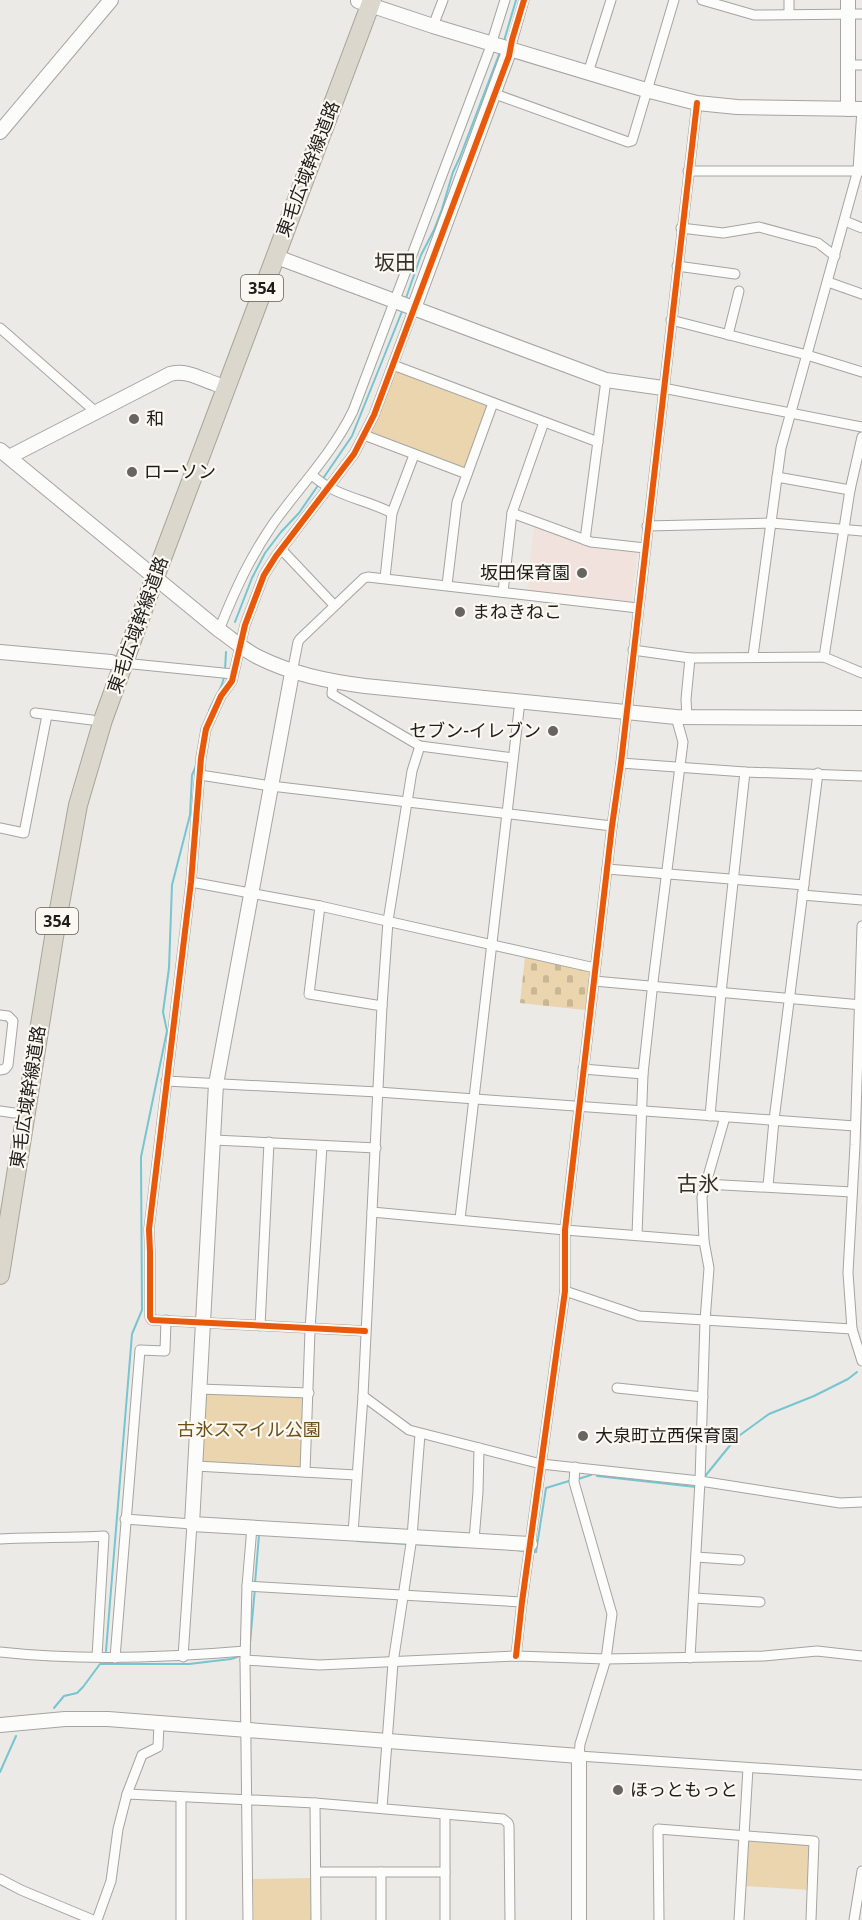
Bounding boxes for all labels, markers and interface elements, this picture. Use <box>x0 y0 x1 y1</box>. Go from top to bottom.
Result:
street label: 東毛広域幹線道路 <box>270 97 344 240</box>
district label: 坂田 <box>374 248 416 276</box>
road number: 354 <box>241 275 283 301</box>
place label: 和 <box>146 406 164 430</box>
marker: 和 <box>127 412 141 426</box>
place label: ローソン <box>144 459 216 483</box>
marker: ローソン <box>125 465 139 479</box>
street label: 東毛広域幹線道路 <box>101 553 173 696</box>
place label: 坂田保育園 <box>480 560 570 584</box>
marker: 坂田保育園 <box>575 566 589 580</box>
place label: まねきねこ <box>472 599 562 623</box>
marker: まねきねこ <box>453 605 467 619</box>
place label: セブン-イレブン <box>409 718 541 742</box>
marker: セブン-イレブン <box>546 724 560 738</box>
road number: 354 <box>36 908 78 934</box>
street label: 東毛広域幹線道路 <box>4 1024 50 1170</box>
district label: 古氷 <box>677 1169 719 1197</box>
park label: 古氷スマイル公園 <box>177 1417 321 1441</box>
place label: 大泉町立西保育園 <box>595 1423 739 1447</box>
marker: 大泉町立西保育園 <box>576 1429 590 1443</box>
place label: ほっともっと <box>630 1777 738 1801</box>
marker: ほっともっと <box>611 1783 625 1797</box>

